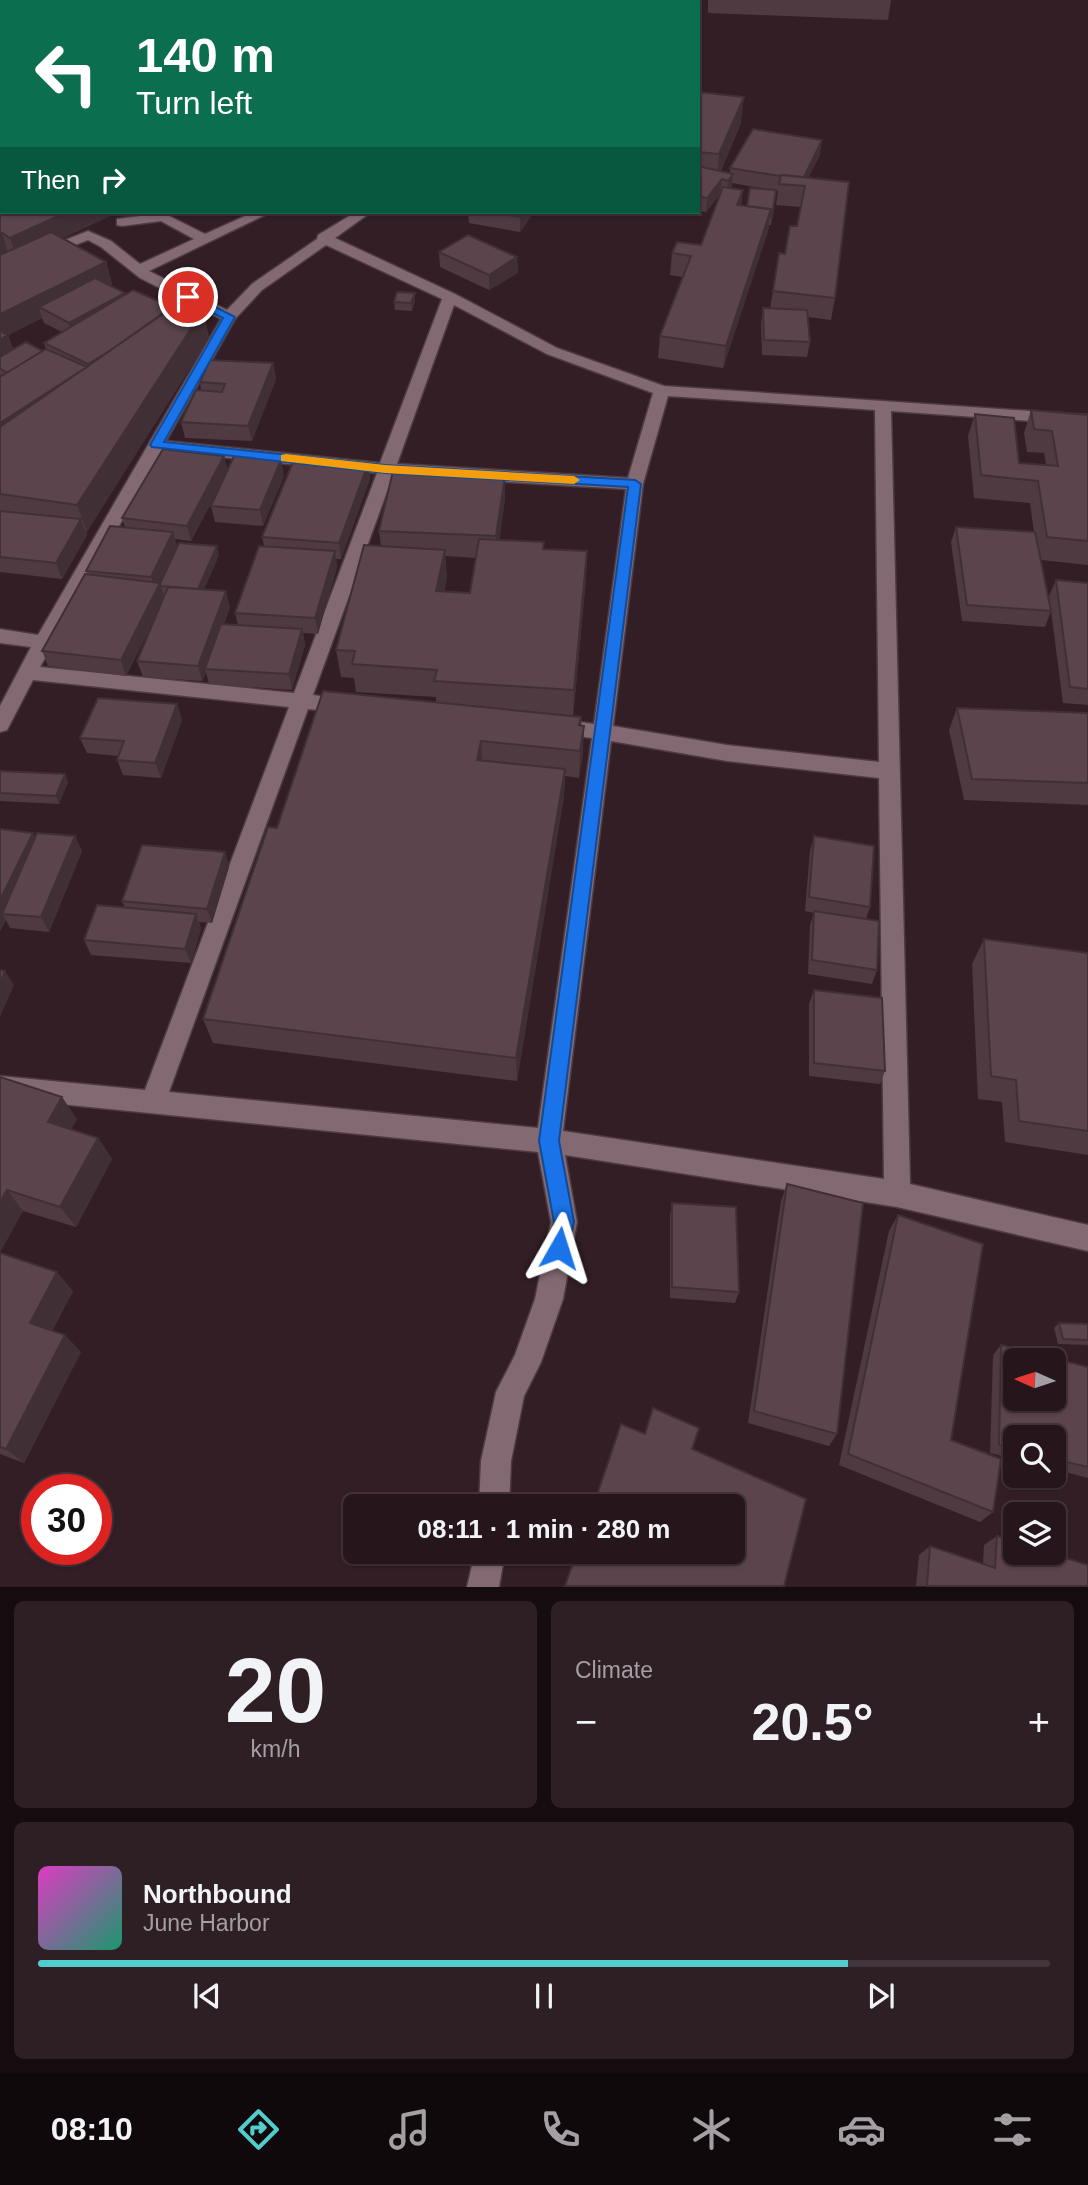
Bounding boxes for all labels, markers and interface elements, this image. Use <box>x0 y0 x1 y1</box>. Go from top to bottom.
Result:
icon: left <box>21 28 112 119</box>
text: 140 m <box>136 28 275 82</box>
text: Turn left <box>136 85 252 121</box>
icon: right <box>94 161 132 199</box>
text: Then <box>21 165 80 195</box>
pin <box>158 267 218 327</box>
icon: arrive <box>169 278 207 316</box>
position arrow <box>522 1211 596 1285</box>
north arrow <box>1003 1348 1066 1410</box>
map controls <box>1003 1348 1066 1565</box>
button: search <box>1003 1425 1066 1488</box>
speed limit sign: 30 <box>21 1474 112 1565</box>
button: layers <box>1003 1502 1066 1565</box>
text: 08:11 · 1 min · 280 m <box>418 1514 670 1544</box>
text: 20 <box>225 1640 326 1741</box>
text: Climate <box>575 1657 653 1683</box>
text: 20.5° <box>751 1693 874 1751</box>
text: − <box>575 1701 597 1743</box>
text: + <box>1028 1701 1050 1743</box>
text: km/h <box>251 1736 300 1762</box>
text: Northbound <box>143 1879 292 1909</box>
text: June Harbor <box>143 1910 270 1936</box>
icon: previous <box>188 1977 226 2015</box>
icon: pause <box>525 1977 563 2015</box>
icon: next <box>862 1977 900 2015</box>
icon: directions <box>234 2105 283 2154</box>
icon: music <box>385 2105 434 2154</box>
icon: phone <box>536 2105 585 2154</box>
icon: climate <box>687 2105 736 2154</box>
icon: car <box>837 2105 886 2154</box>
icon: filters <box>988 2105 1037 2154</box>
text: 08:10 <box>51 2111 133 2147</box>

